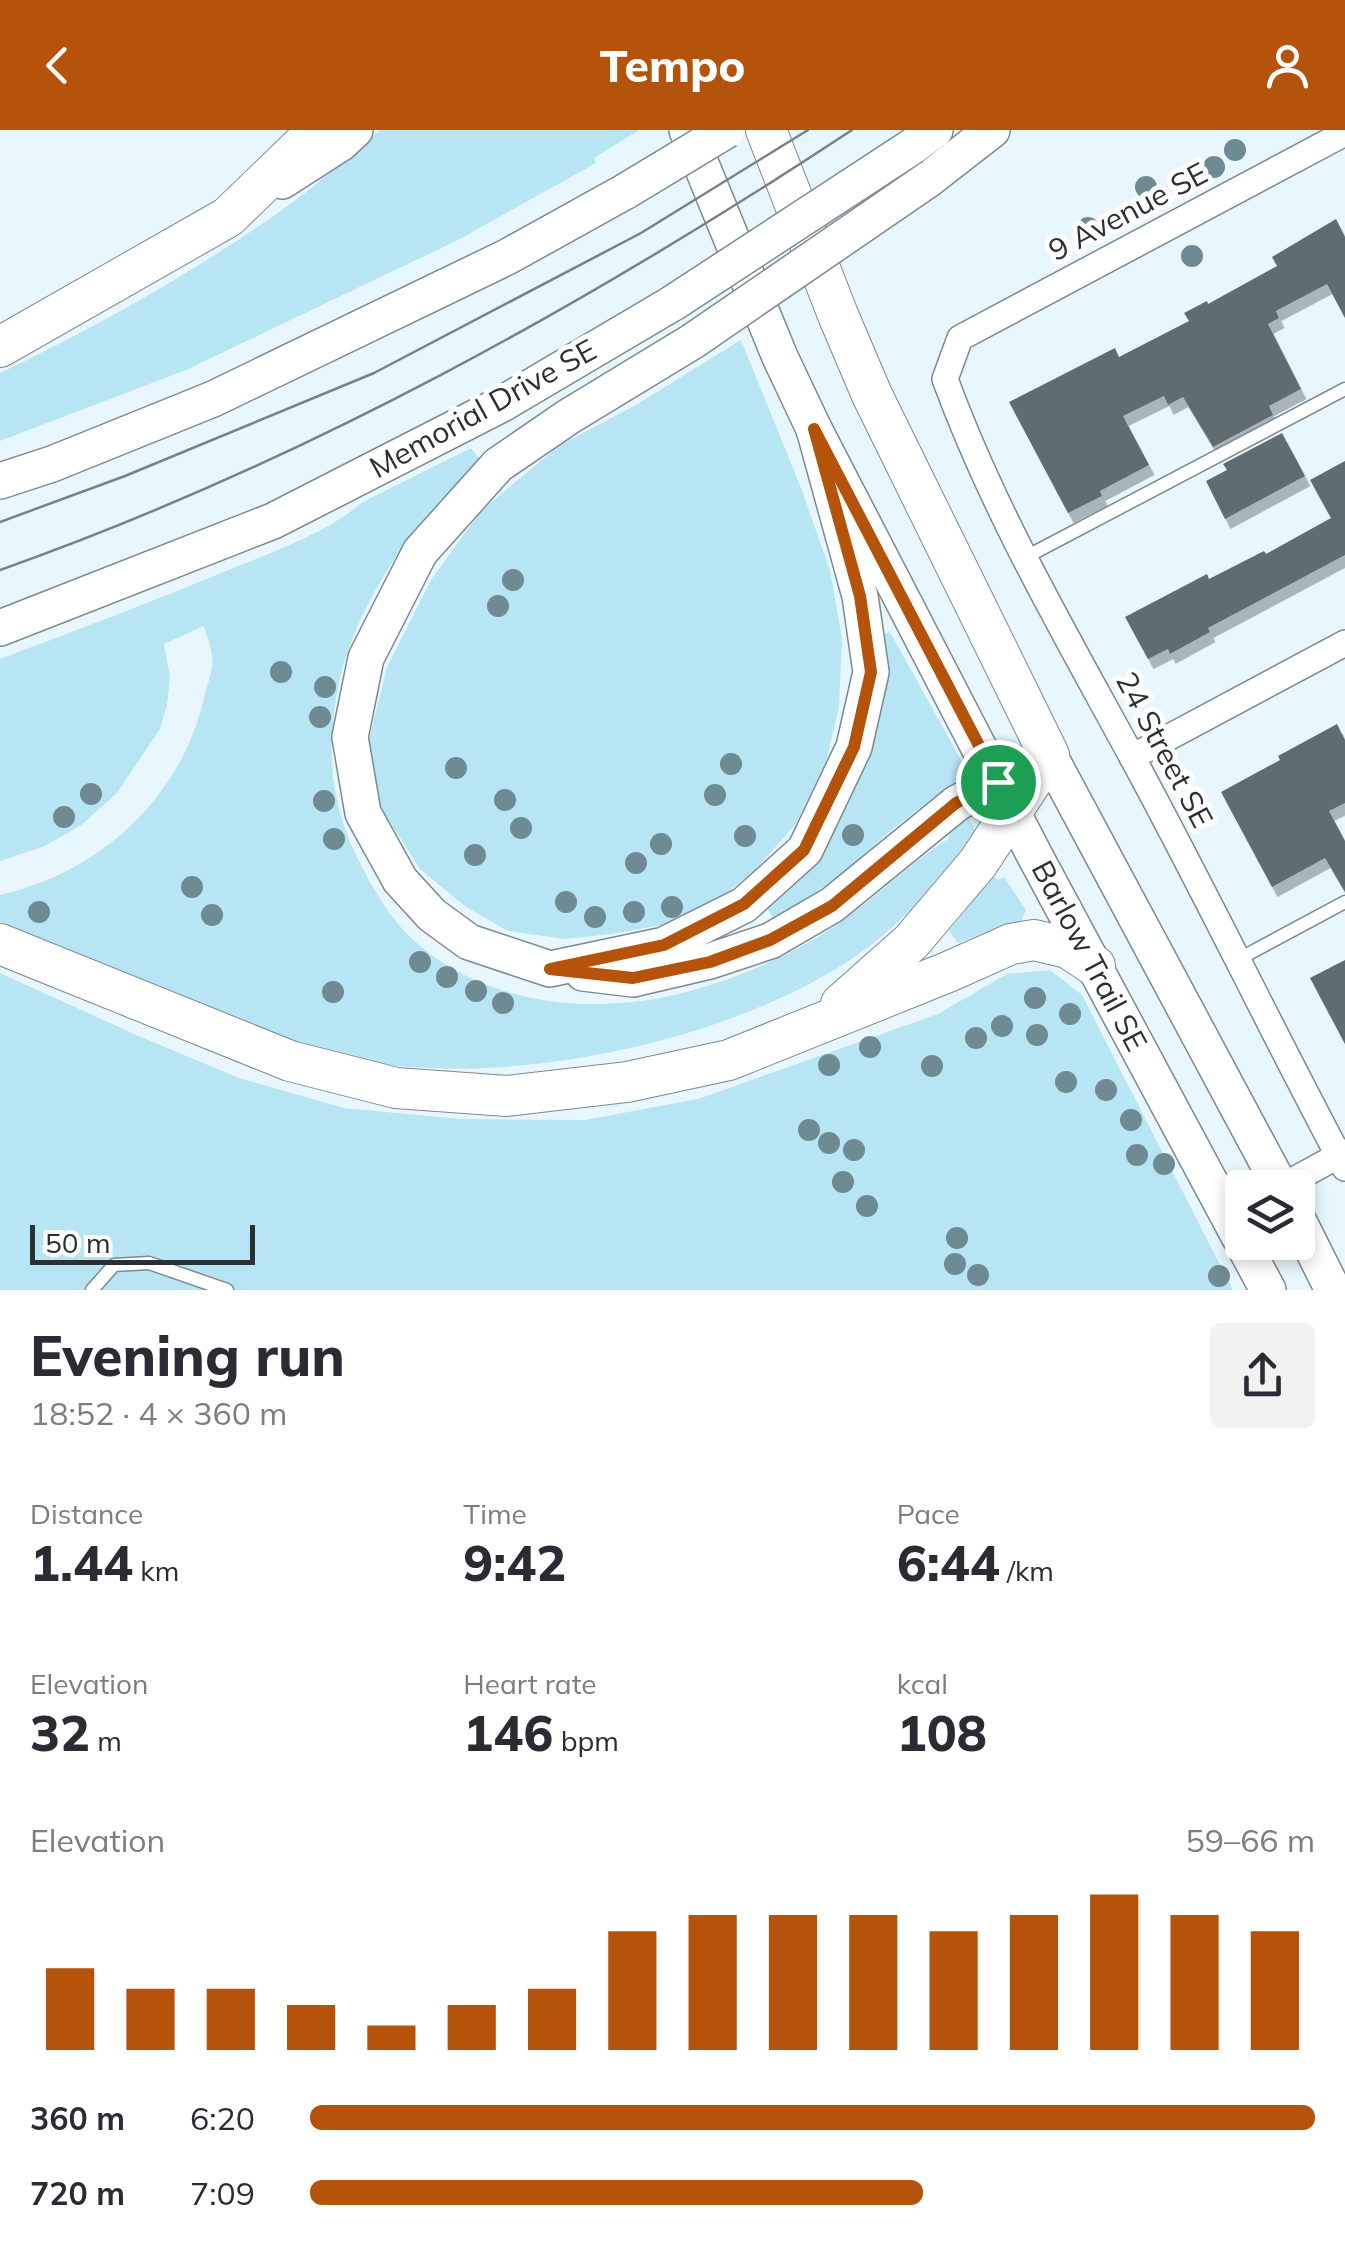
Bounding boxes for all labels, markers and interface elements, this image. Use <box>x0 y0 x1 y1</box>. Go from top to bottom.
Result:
text: Tempo <box>599 37 746 93</box>
icon: back <box>30 38 85 93</box>
icon: person <box>1260 38 1315 93</box>
street label: 9 Avenue SE <box>1042 153 1213 269</box>
street label: Memorial Drive SE <box>363 330 602 486</box>
street label: 24 Street SE <box>1108 665 1222 834</box>
pin <box>956 740 1041 825</box>
icon: arrive <box>971 755 1026 810</box>
street label: Barlow Trail SE <box>1024 854 1156 1057</box>
map controls <box>1225 1170 1315 1260</box>
button: layers <box>1225 1170 1315 1260</box>
scale bar <box>30 1220 255 1264</box>
text: 50 m <box>45 1225 111 1260</box>
text: Evening run <box>30 1321 345 1390</box>
button: share <box>1210 1323 1315 1428</box>
text: 18:52 · 4 × 360 m <box>30 1393 287 1433</box>
text: Distance <box>30 1496 143 1531</box>
text: Time <box>463 1496 527 1531</box>
text: Pace <box>897 1496 960 1531</box>
text: 1.44 <box>30 1531 133 1594</box>
text: 9:42 <box>463 1531 566 1594</box>
text: 6:44 <box>897 1531 1000 1594</box>
text: km <box>133 1553 179 1588</box>
text: /km <box>1000 1553 1054 1588</box>
text: Elevation <box>30 1666 148 1701</box>
text: Heart rate <box>463 1666 597 1701</box>
text: kcal <box>897 1666 948 1701</box>
text: 32 <box>30 1701 90 1764</box>
text: 146 <box>463 1701 553 1764</box>
text: 108 <box>897 1701 987 1764</box>
text: m <box>90 1723 122 1758</box>
text: bpm <box>553 1723 619 1758</box>
text: Elevation <box>30 1820 165 1860</box>
text: 59–66 m <box>1186 1820 1315 1860</box>
text: 360 m <box>30 2098 125 2138</box>
text: 6:20 <box>190 2098 255 2138</box>
text: 720 m <box>30 2173 125 2213</box>
text: 7:09 <box>190 2173 255 2213</box>

